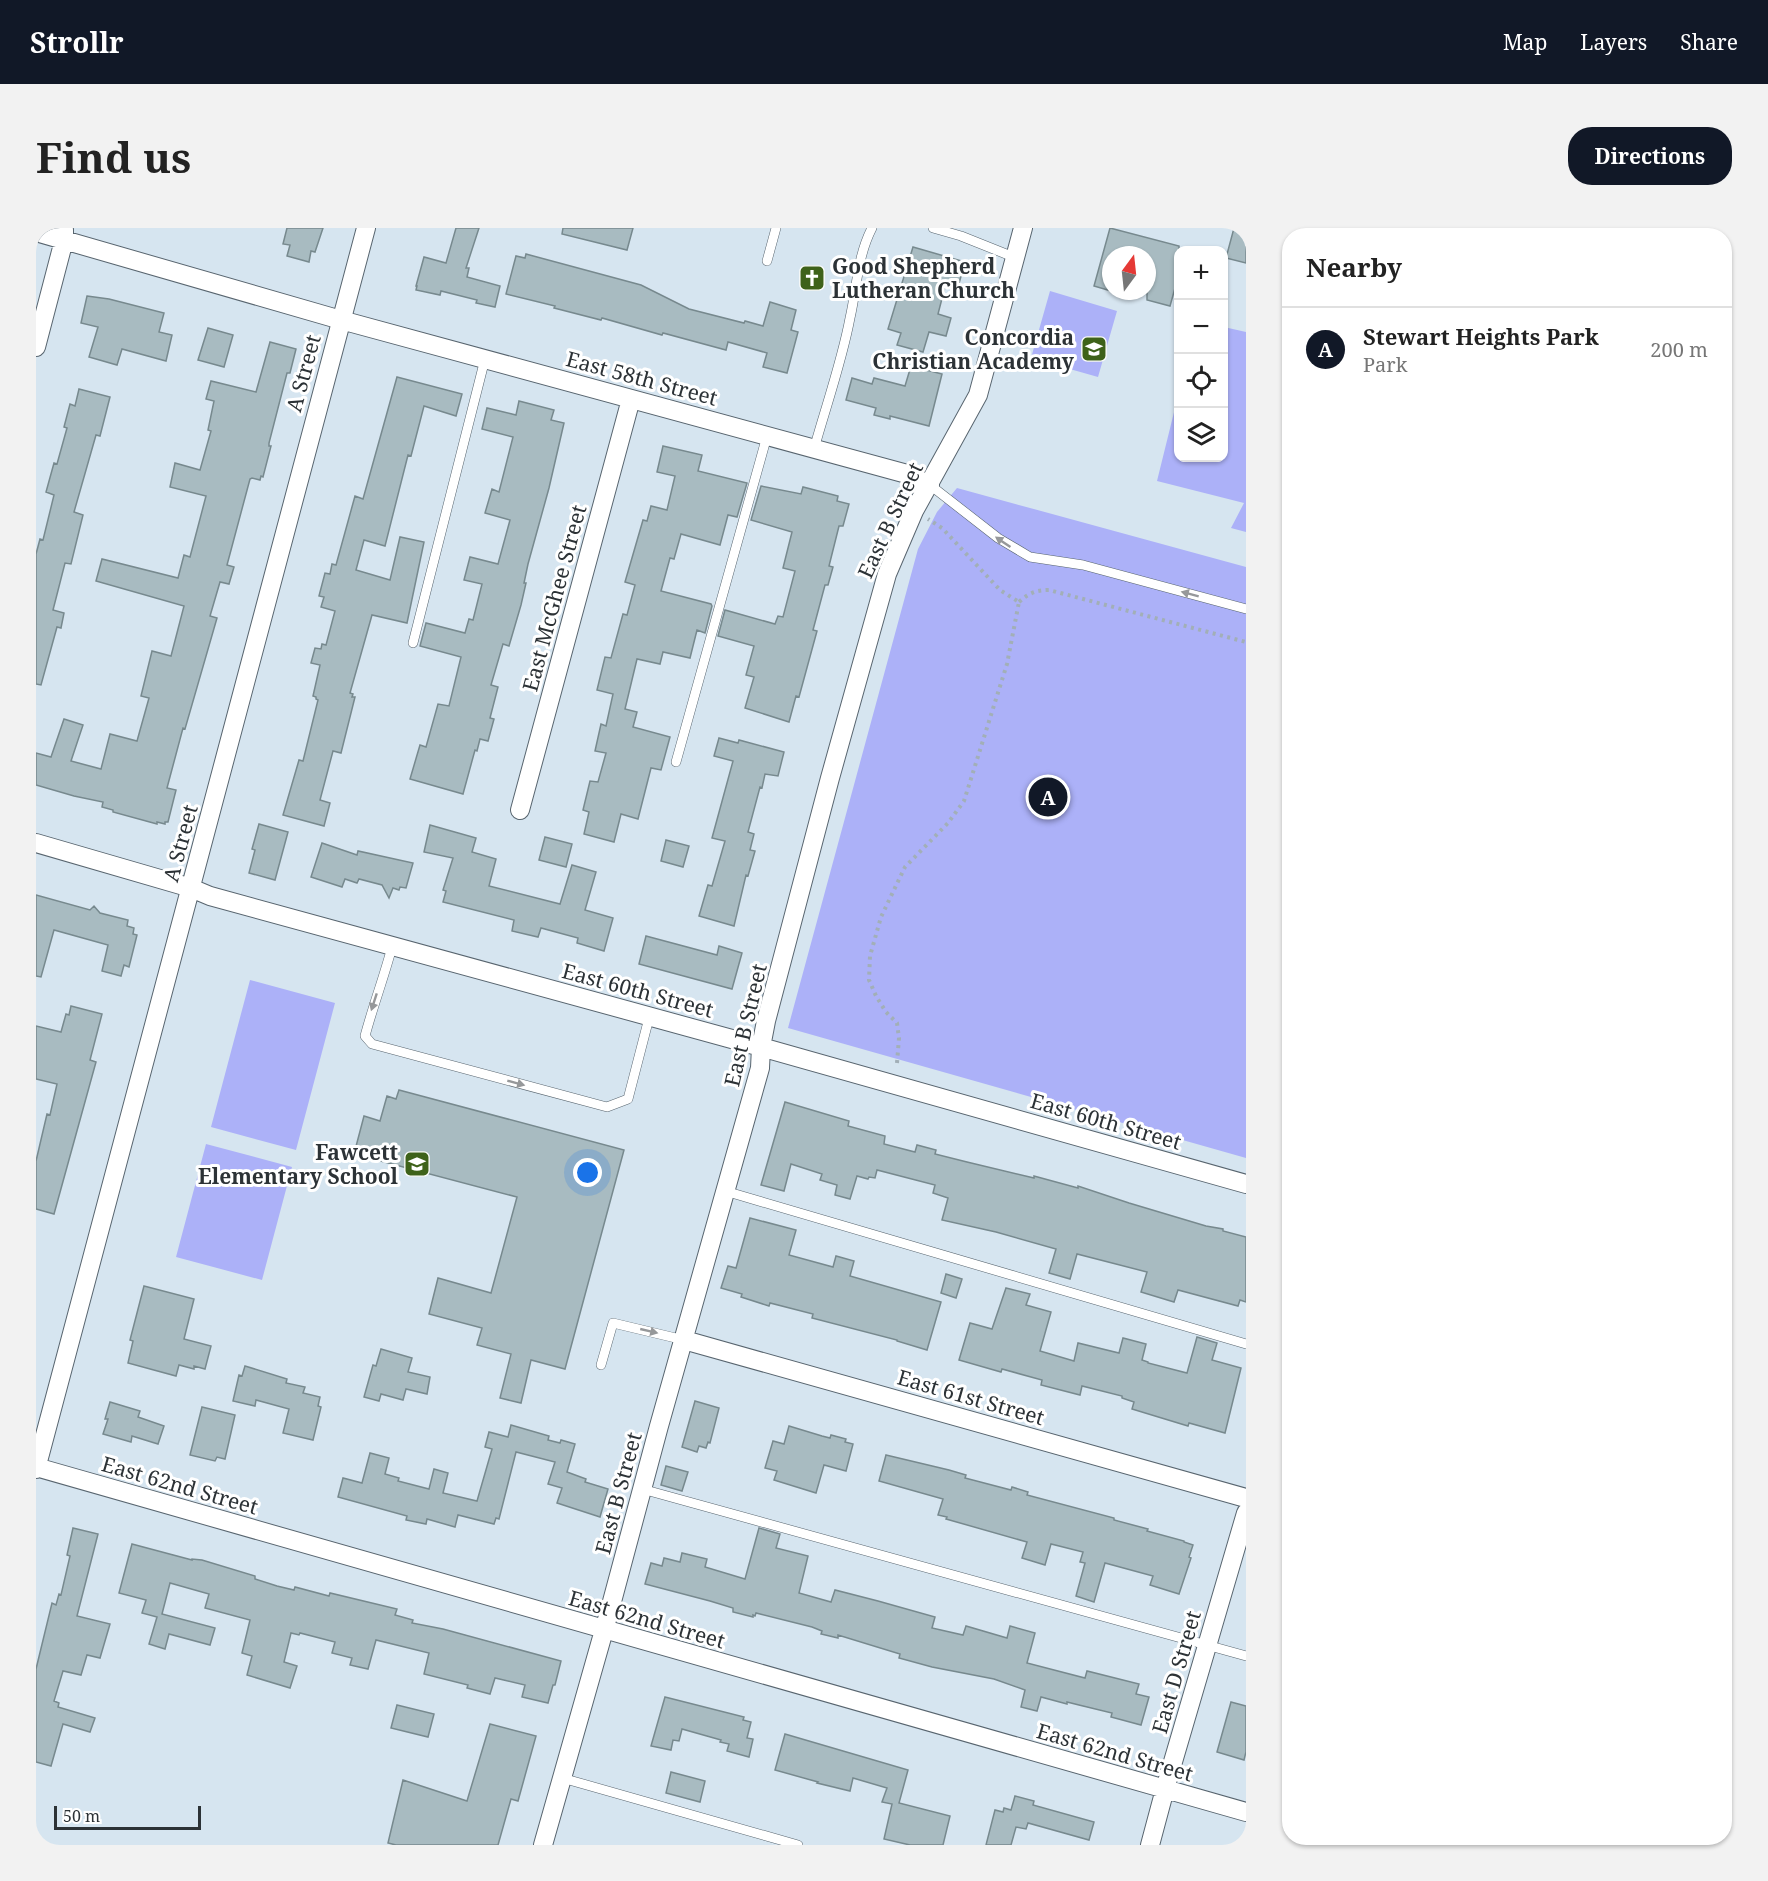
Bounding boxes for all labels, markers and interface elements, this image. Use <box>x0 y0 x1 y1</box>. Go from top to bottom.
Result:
text: Strollr <box>30 23 124 61</box>
text: Map <box>1503 28 1547 56</box>
text: Layers <box>1580 28 1647 56</box>
text: Share <box>1680 28 1738 56</box>
button: Directions <box>1568 127 1732 185</box>
text: Find us <box>36 128 191 185</box>
north arrow <box>1102 246 1156 300</box>
map controls <box>1174 246 1228 462</box>
button: + <box>1174 246 1228 300</box>
text: Nearby <box>1306 249 1402 285</box>
place label: Good Shepherd Lutheran Church <box>832 252 1015 304</box>
church icon: Good Shepherd Lutheran Church <box>797 263 827 293</box>
button: − <box>1174 300 1228 354</box>
text: Stewart Heights Park <box>1363 321 1599 351</box>
place label: Concordia Christian Academy <box>872 323 1075 375</box>
street label: A Street <box>279 331 327 415</box>
school or university icon: Concordia Christian Academy <box>1079 334 1109 364</box>
text: A <box>1318 336 1333 363</box>
text: 200 m <box>1650 336 1708 363</box>
street label: East 58th Street <box>563 344 721 412</box>
text: Park <box>1363 351 1407 378</box>
button: locate <box>1174 354 1228 408</box>
button: layers <box>1174 408 1228 462</box>
street label: East B Street <box>851 457 929 583</box>
street label: East McGhee Street <box>516 502 592 694</box>
one-way arrow <box>995 536 1011 547</box>
one-way arrow <box>1180 589 1198 598</box>
pin: A <box>1028 774 1068 820</box>
street label: A Street <box>156 801 204 885</box>
street label: East 60th Street <box>559 956 717 1024</box>
street label: East B Street <box>717 961 773 1089</box>
one-way arrow <box>369 993 379 1011</box>
one-way arrow <box>507 1079 525 1088</box>
street label: East 60th Street <box>1027 1086 1185 1156</box>
place label: Fawcett Elementary School <box>198 1138 399 1190</box>
school or university icon: Fawcett Elementary School <box>402 1149 432 1179</box>
your location <box>573 1158 602 1187</box>
one-way arrow <box>639 1326 658 1336</box>
street label: East 61st Street <box>894 1363 1048 1431</box>
street label: East B Street <box>588 1429 648 1557</box>
street label: East 62nd Street <box>99 1449 261 1521</box>
street label: East 62nd Street <box>566 1583 728 1655</box>
street label: East D Street <box>1145 1607 1207 1737</box>
street label: East 62nd Street <box>1034 1716 1196 1788</box>
scale bar <box>54 1803 201 1830</box>
text: 50 m <box>63 1805 100 1827</box>

